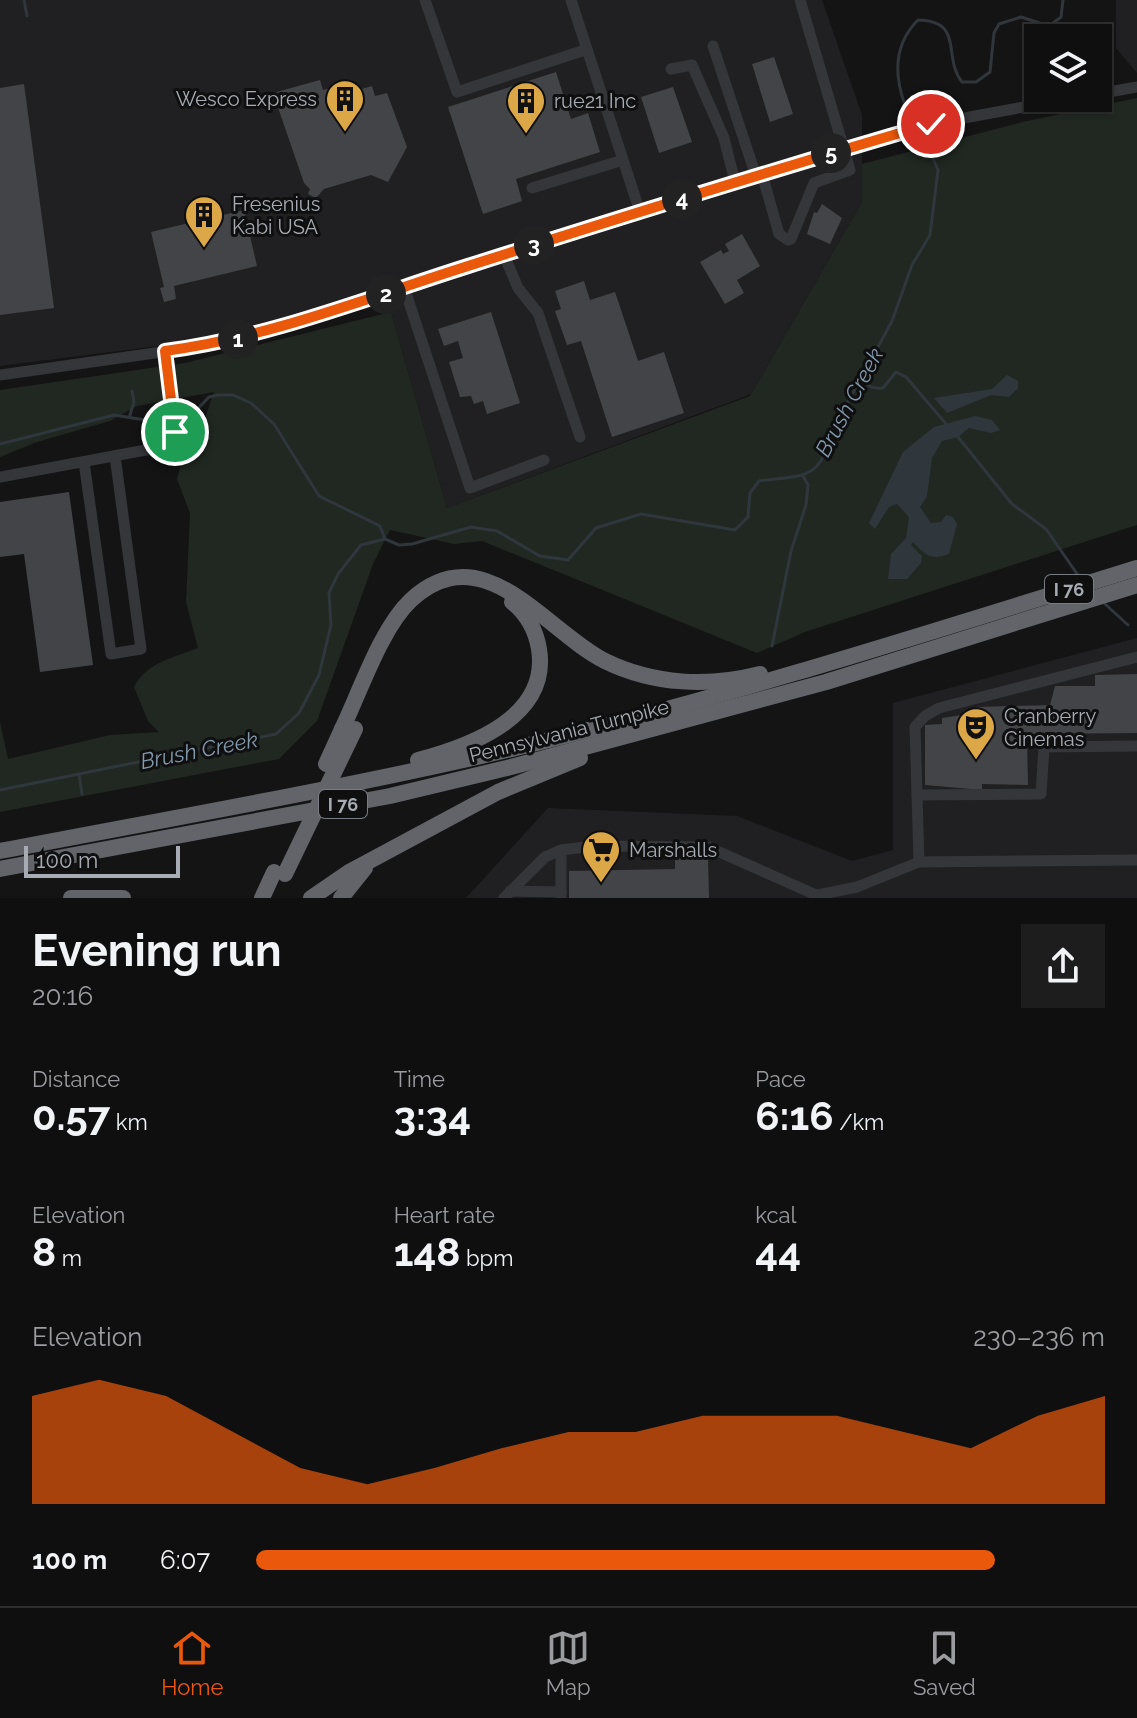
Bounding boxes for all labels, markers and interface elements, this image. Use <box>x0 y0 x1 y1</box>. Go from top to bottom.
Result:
map controls <box>1024 24 1112 112</box>
button: layers <box>1024 24 1112 112</box>
building icon: Wesco Express <box>324 78 366 133</box>
building icon: rue21 Inc <box>505 80 547 135</box>
place label: Wesco Express <box>176 87 317 111</box>
place label: rue21 Inc <box>554 89 636 113</box>
pin <box>897 90 965 158</box>
icon: check <box>909 102 953 146</box>
pin: 5 <box>811 133 851 173</box>
text: 5 <box>825 140 837 166</box>
pin: 4 <box>662 179 702 219</box>
text: 4 <box>676 186 688 212</box>
place label: Fresenius Kabi USA <box>232 192 320 239</box>
building icon: Fresenius Kabi USA <box>183 194 225 249</box>
pin: 3 <box>514 225 554 265</box>
text: 3 <box>528 232 540 258</box>
pin: 2 <box>366 274 406 314</box>
text: 2 <box>380 281 392 307</box>
pin: 1 <box>218 319 258 359</box>
text: 1 <box>233 326 243 352</box>
water label: Brush Creek <box>810 343 889 461</box>
pin <box>141 398 209 466</box>
icon: arrive <box>153 410 197 454</box>
road number: I 76 <box>1045 575 1093 603</box>
street label: Pennsylvania Turnpike <box>467 694 672 767</box>
place label: Cranberry Cinemas <box>1004 704 1096 751</box>
theatre icon: Cranberry Cinemas <box>955 706 997 761</box>
water label: Brush Creek <box>138 726 260 774</box>
road number: I 76 <box>319 790 367 818</box>
supermarket icon: Marshalls <box>580 829 622 884</box>
place label: Marshalls <box>629 838 717 862</box>
scale bar <box>24 842 180 878</box>
text: 100 m <box>36 847 98 873</box>
button: share <box>1021 924 1105 1008</box>
text: Evening run <box>32 925 281 976</box>
text: 20:16 <box>32 981 93 1011</box>
text: Distance <box>32 1066 120 1092</box>
text: Time <box>394 1066 445 1092</box>
text: Pace <box>755 1066 806 1092</box>
text: 0.57 <box>32 1092 110 1139</box>
text: 3:34 <box>394 1092 471 1139</box>
text: 6:16 <box>755 1092 834 1139</box>
text: km <box>110 1109 148 1135</box>
text: /km <box>834 1109 884 1135</box>
text: Elevation <box>32 1202 125 1228</box>
text: Heart rate <box>394 1202 495 1228</box>
text: kcal <box>755 1202 796 1228</box>
text: 8 <box>32 1228 56 1275</box>
text: 148 <box>394 1228 460 1275</box>
text: 44 <box>755 1228 801 1275</box>
text: m <box>56 1245 82 1271</box>
text: bpm <box>460 1245 513 1271</box>
text: Elevation <box>32 1322 142 1352</box>
text: 230–236 m <box>973 1322 1105 1352</box>
text: 100 m <box>32 1545 107 1575</box>
text: 6:07 <box>160 1545 210 1575</box>
tab: Home <box>161 1626 223 1700</box>
tab: Map <box>546 1626 591 1700</box>
tab: Saved <box>913 1626 976 1700</box>

